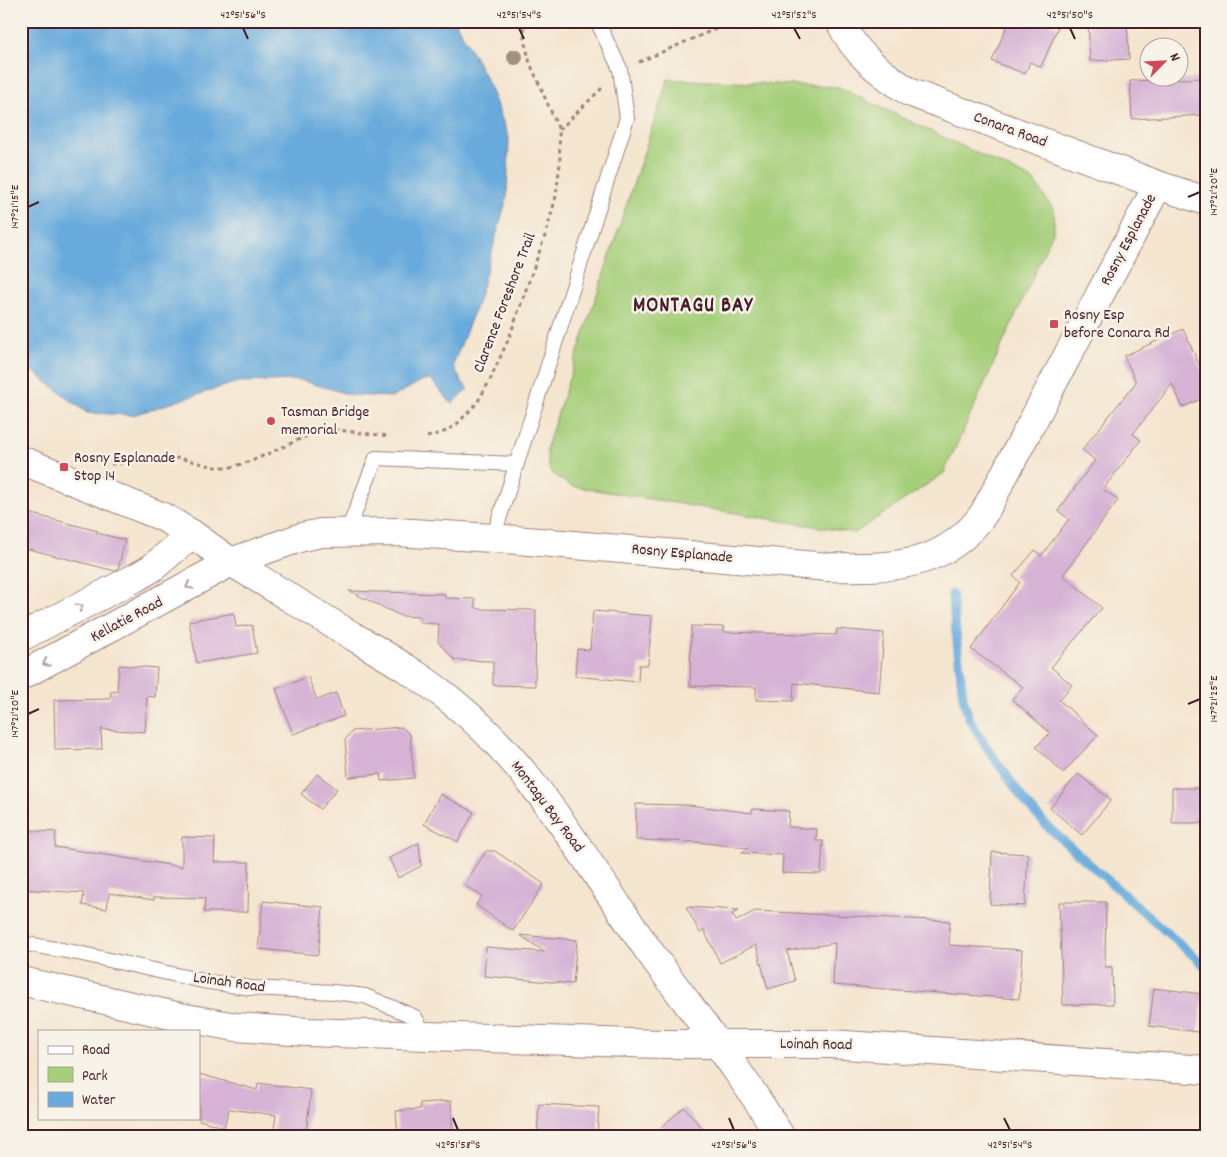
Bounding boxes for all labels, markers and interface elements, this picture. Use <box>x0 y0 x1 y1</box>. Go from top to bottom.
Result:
text: 42°51'56"S <box>220 7 266 24</box>
text: 42°51'54"S <box>497 7 541 24</box>
text: 42°51'52"S <box>772 7 817 24</box>
text: 42°51'50"S <box>1047 7 1093 24</box>
north arrow <box>1140 38 1190 88</box>
text: N <box>1164 50 1185 65</box>
street label: Conara Road <box>970 106 1050 154</box>
text: 147°21'20"E <box>1206 168 1223 216</box>
text: 147°21'15"E <box>7 184 24 229</box>
street label: Rosny Esplanade <box>1095 190 1163 290</box>
street label: Clarence Foreshore Trail <box>468 229 542 376</box>
district label: MONTAGU BAY <box>633 292 753 322</box>
place label: Rosny Esp before Conara Rd <box>1064 304 1170 345</box>
marker: Rosny Esp before Conara Rd <box>1048 318 1060 330</box>
place label: Tasman Bridge memorial <box>281 401 369 442</box>
marker: Tasman Bridge memorial <box>265 415 277 427</box>
place label: Rosny Esplanade Stop 14 <box>74 447 175 488</box>
marker: Rosny Esplanade Stop 14 <box>58 461 70 473</box>
street label: Rosny Esplanade <box>631 538 733 570</box>
one-way arrow <box>185 580 194 590</box>
street label: Kellatie Road <box>87 591 167 649</box>
one-way arrow <box>75 603 84 613</box>
one-way arrow <box>42 657 51 667</box>
text: 147°21'25"E <box>1206 675 1223 722</box>
text: 147°21'20"E <box>7 690 24 738</box>
street label: Montagu Bay Road <box>505 756 589 858</box>
street label: Loinah Road <box>192 967 266 999</box>
legend <box>38 1030 200 1120</box>
street label: Loinah Road <box>780 1033 852 1057</box>
text: Road <box>82 1040 110 1062</box>
text: Park <box>82 1066 108 1088</box>
text: Water <box>82 1090 116 1112</box>
text: 42°51'58"S <box>436 1137 480 1154</box>
text: 42°51'56"S <box>711 1137 757 1154</box>
text: 42°51'54"S <box>988 1137 1032 1154</box>

